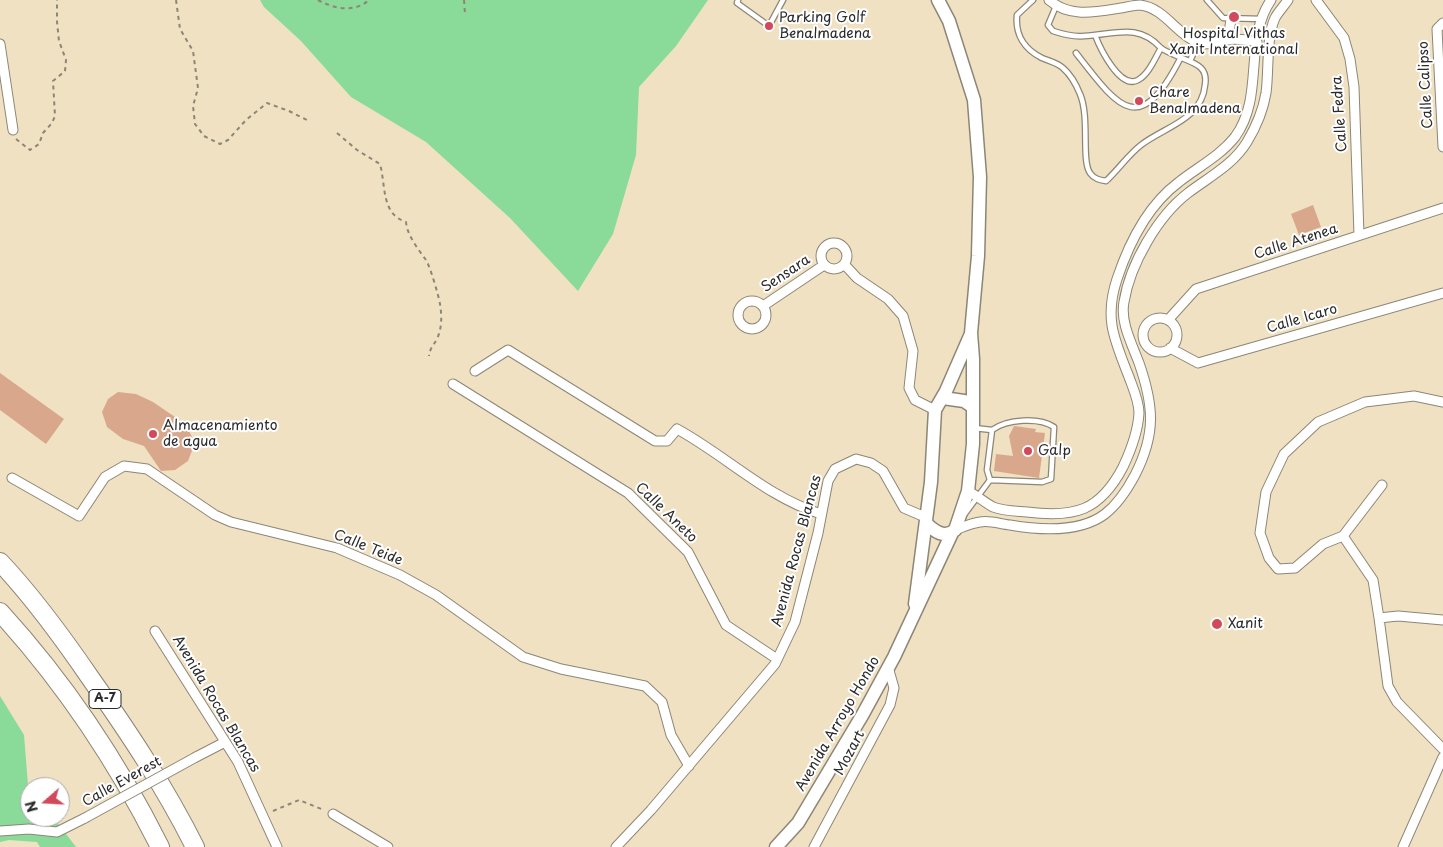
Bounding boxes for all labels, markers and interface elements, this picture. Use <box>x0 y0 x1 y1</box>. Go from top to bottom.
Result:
place label: Parking Golf Benalmadena <box>779 10 871 42</box>
marker: Hospital Vithas Xanit International <box>1227 10 1241 24</box>
marker: Parking Golf Benalmadena <box>763 20 775 32</box>
place label: Hospital Vithas Xanit International <box>1170 26 1298 58</box>
street label: Calle Calipso <box>1415 41 1437 129</box>
street label: Calle Fedra <box>1329 75 1351 153</box>
place label: Chare Benalmadena <box>1149 85 1241 118</box>
marker: Chare Benalmadena <box>1133 95 1145 107</box>
street label: Calle Atenea <box>1252 221 1340 263</box>
street label: Sensara <box>758 252 814 296</box>
street label: Calle Icaro <box>1265 301 1339 337</box>
place label: Almacenamiento de agua <box>163 418 278 451</box>
marker: Almacenamiento de agua <box>147 428 159 440</box>
place label: Galp <box>1038 443 1071 459</box>
marker: Galp <box>1022 445 1034 457</box>
street label: Avenida Rocas Blancas <box>769 473 825 629</box>
street label: Calle Aneto <box>632 479 700 547</box>
street label: Calle Teide <box>331 527 405 569</box>
place label: Xanit <box>1228 616 1263 632</box>
marker: Xanit <box>1210 617 1224 631</box>
street label: Avenida Rocas Blancas <box>169 633 263 775</box>
street label: Avenida Arroyo Hondo <box>793 654 883 794</box>
road number: A-7 <box>89 690 121 709</box>
street label: Mozart <box>831 728 869 778</box>
street label: Calle Everest <box>79 753 165 811</box>
north arrow <box>20 777 70 827</box>
text: N <box>20 798 43 815</box>

